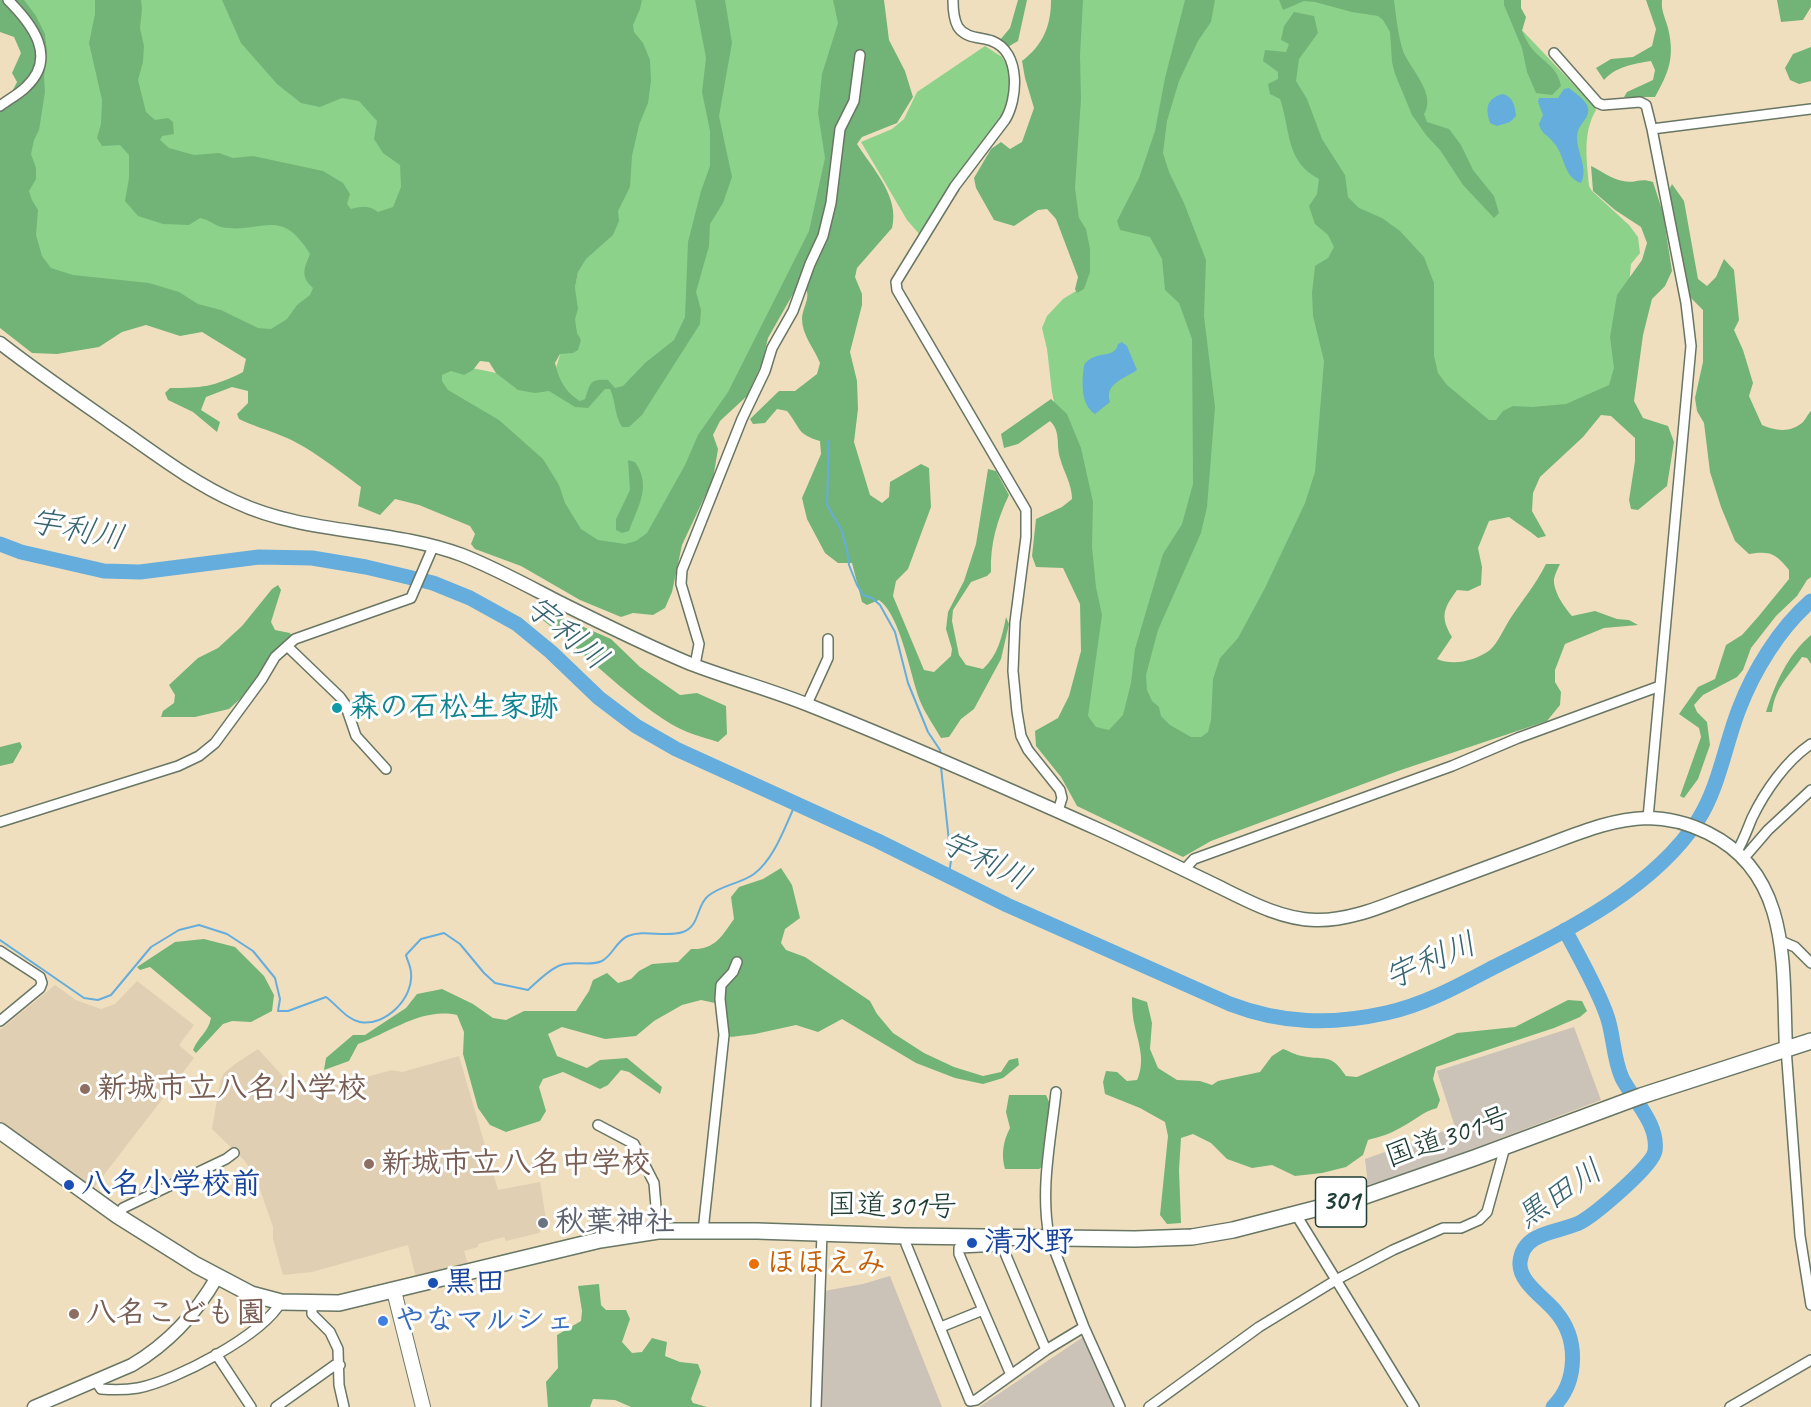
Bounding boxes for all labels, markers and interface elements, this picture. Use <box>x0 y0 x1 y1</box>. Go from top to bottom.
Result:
water label: 宇利川 <box>26 503 128 559</box>
water label: 宇利川 <box>517 588 615 680</box>
place label: 森の石松生家跡 <box>349 690 559 726</box>
marker: 森の石松生家跡 <box>330 701 344 715</box>
water label: 宇利川 <box>933 824 1037 900</box>
water label: 宇利川 <box>1379 926 1483 998</box>
place label: 新城市立八名小学校 <box>97 1071 367 1107</box>
marker: 新城市立八名小学校 <box>78 1082 92 1096</box>
street label: 国道301号 <box>1380 1100 1516 1176</box>
place label: 新城市立八名中学校 <box>381 1146 651 1182</box>
water label: 黒田川 <box>1509 1152 1611 1238</box>
marker: 新城市立八名中学校 <box>362 1157 376 1171</box>
place label: 八名小学校前 <box>81 1167 261 1203</box>
road number: 301 <box>1316 1177 1366 1227</box>
marker: 八名小学校前 <box>62 1178 76 1192</box>
street label: 国道301号 <box>826 1188 958 1226</box>
place label: 秋葉神社 <box>555 1205 675 1241</box>
marker: 秋葉神社 <box>536 1216 550 1230</box>
place label: 清水野 <box>984 1225 1074 1261</box>
marker: 清水野 <box>965 1236 979 1250</box>
place label: ほほえみ <box>766 1246 886 1282</box>
marker: ほほえみ <box>747 1257 761 1271</box>
place label: 黒田 <box>445 1265 505 1301</box>
marker: 黒田 <box>426 1276 440 1290</box>
place label: 八名こども園 <box>86 1296 266 1332</box>
place label: やなマルシェ <box>395 1303 575 1339</box>
marker: 八名こども園 <box>67 1307 81 1321</box>
marker: やなマルシェ <box>376 1314 390 1328</box>

